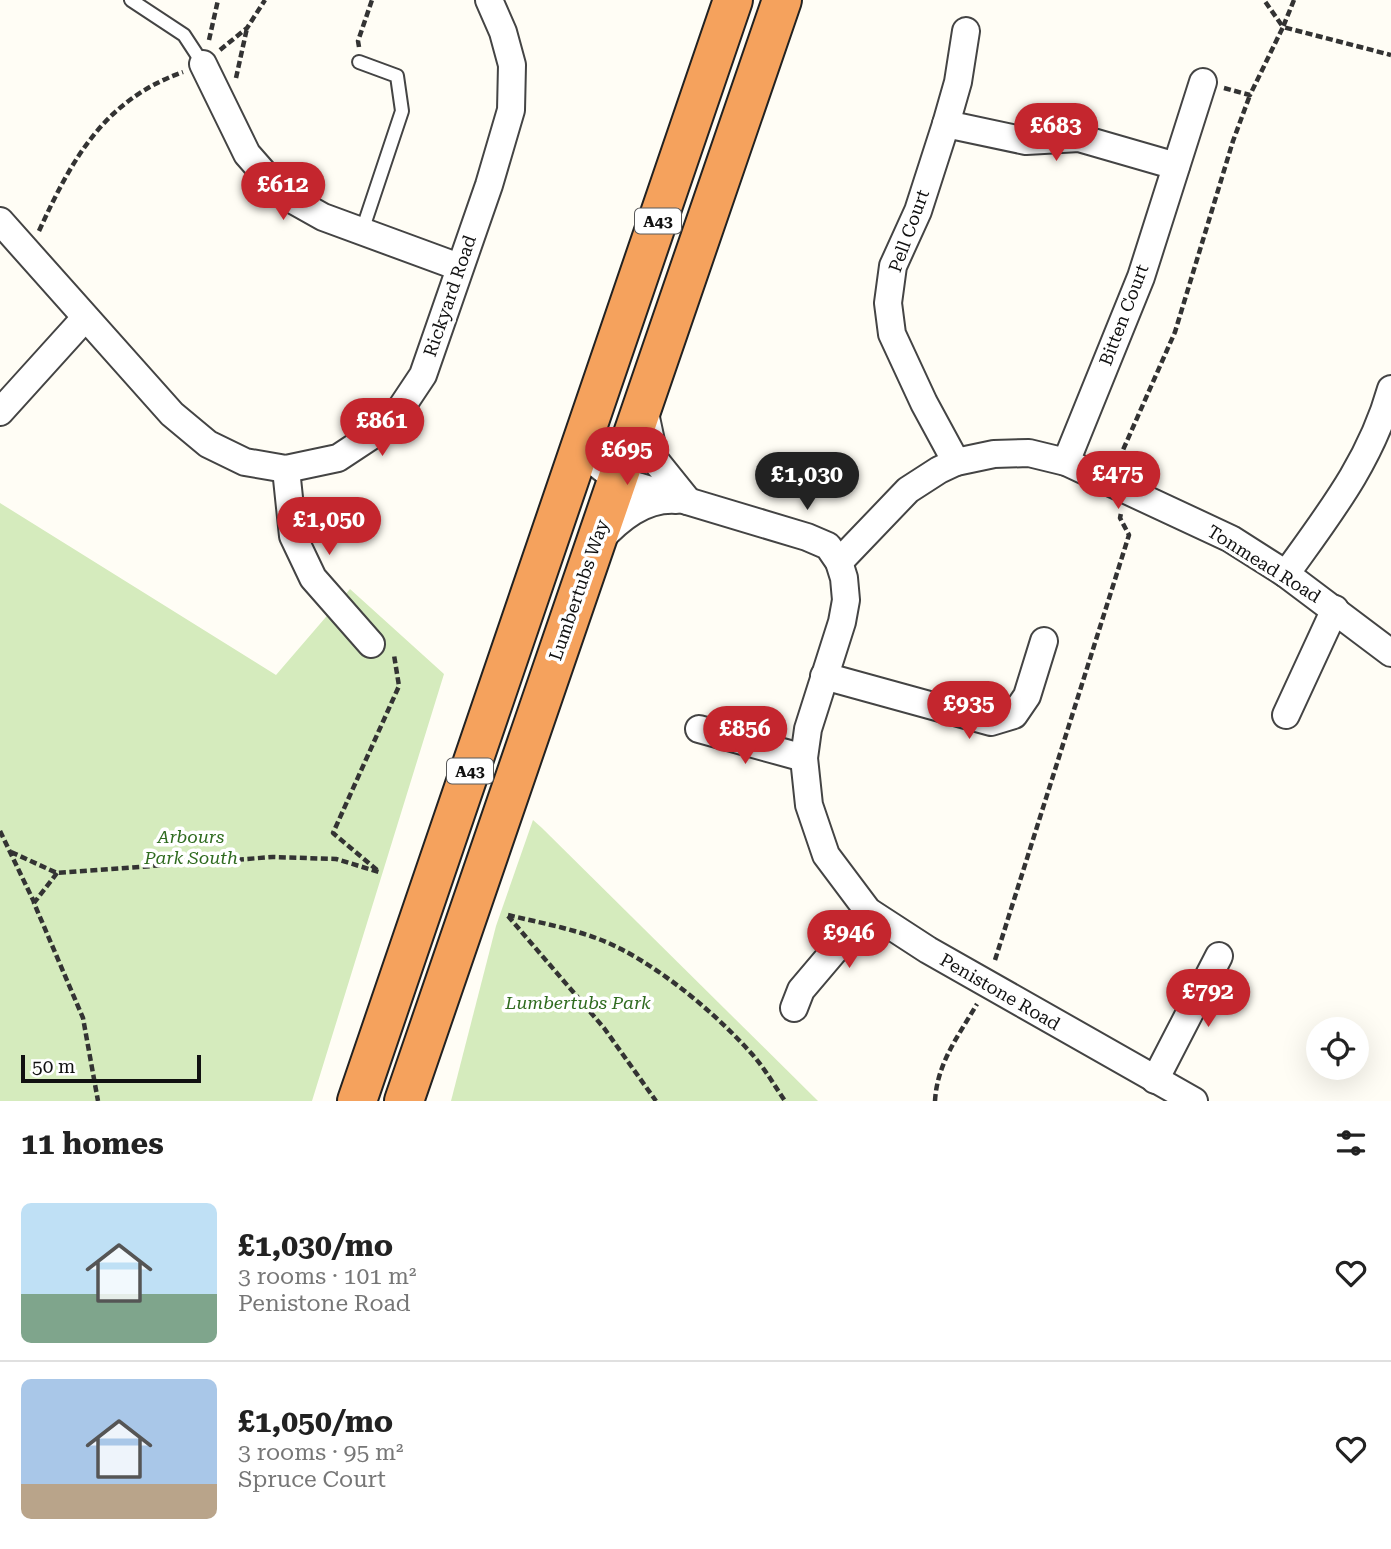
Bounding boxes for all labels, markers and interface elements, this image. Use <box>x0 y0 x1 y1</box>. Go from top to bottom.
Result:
pin: £683 <box>1015 104 1097 163</box>
text: £683 <box>1030 112 1082 139</box>
pin: £612 <box>242 162 324 222</box>
text: £612 <box>257 171 309 198</box>
street label: Pell Court <box>884 186 933 275</box>
road number: A43 <box>635 209 681 234</box>
street label: Rickyard Road <box>419 232 480 359</box>
street label: Bitten Court <box>1095 261 1153 368</box>
pin: £861 <box>341 398 423 458</box>
text: £861 <box>356 407 408 434</box>
pin: £695 <box>586 428 668 487</box>
text: £695 <box>601 436 653 463</box>
pin: £1,030 <box>750 452 864 512</box>
pin: £475 <box>1077 452 1159 511</box>
text: £475 <box>1092 460 1144 487</box>
text: £1,030 <box>771 461 843 488</box>
pin: £1,050 <box>272 498 386 557</box>
text: £1,050 <box>293 506 365 533</box>
street label: Lumbertubs Way <box>545 516 613 663</box>
street label: Tonmead Road <box>1204 520 1325 607</box>
pin: £935 <box>928 682 1010 741</box>
text: £935 <box>943 690 995 717</box>
pin: £856 <box>704 706 786 766</box>
text: £856 <box>719 715 771 742</box>
road number: A43 <box>447 758 493 784</box>
park label: Arbours Park South <box>143 826 238 868</box>
pin: £946 <box>808 911 890 970</box>
text: £946 <box>823 919 875 946</box>
street label: Penistone Road <box>937 949 1064 1035</box>
pin: £792 <box>1167 970 1249 1029</box>
text: £792 <box>1182 978 1234 1005</box>
park label: Lumbertubs Park <box>504 992 651 1013</box>
map controls <box>1306 1017 1369 1080</box>
button: locate <box>1306 1017 1369 1080</box>
scale bar <box>21 1052 201 1084</box>
text: 50 m <box>32 1055 75 1078</box>
icon: filters <box>1332 1124 1370 1162</box>
text: 11 homes <box>21 1126 164 1161</box>
text: £1,030/mo <box>238 1228 393 1263</box>
icon: home <box>77 1231 161 1315</box>
icon: heart <box>1332 1254 1370 1292</box>
text: 3 rooms · 101 m² <box>238 1263 416 1290</box>
text: Penistone Road <box>238 1290 410 1317</box>
text: £1,050/mo <box>238 1404 393 1439</box>
icon: home <box>77 1407 161 1491</box>
icon: heart <box>1332 1430 1370 1468</box>
text: 3 rooms · 95 m² <box>238 1439 404 1466</box>
text: Spruce Court <box>238 1466 386 1493</box>

